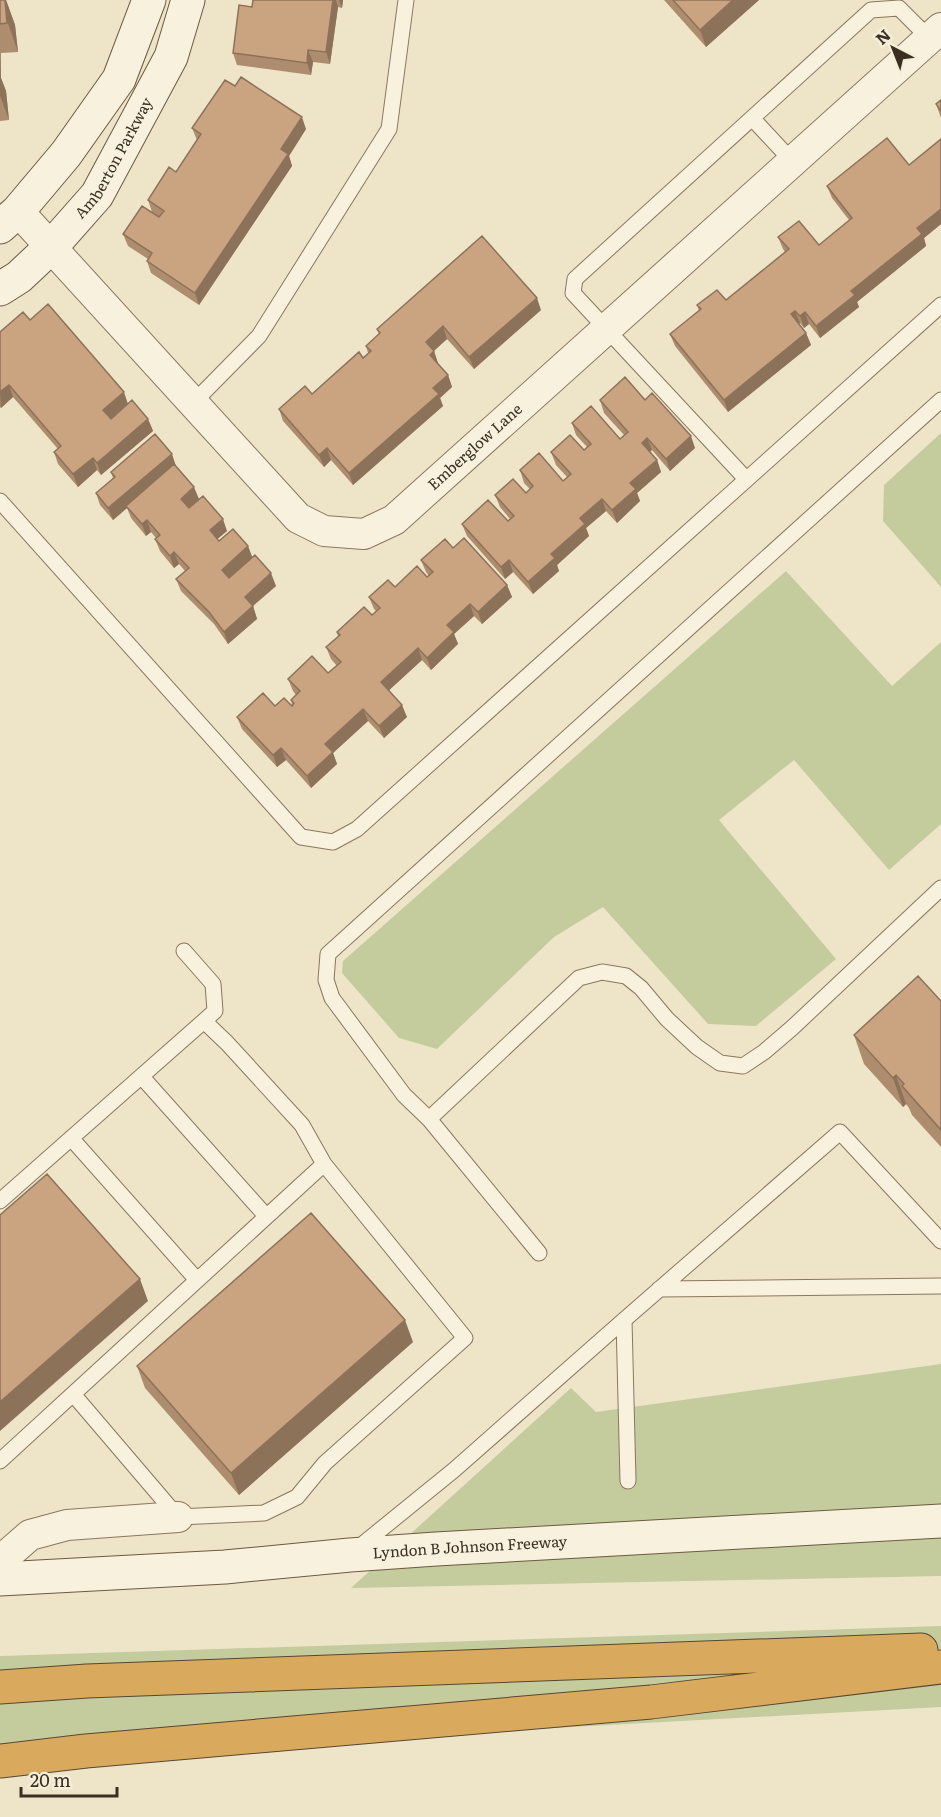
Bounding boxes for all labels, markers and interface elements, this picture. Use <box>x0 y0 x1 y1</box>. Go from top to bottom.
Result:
north arrow <box>863 18 923 78</box>
text: N <box>869 23 895 50</box>
street label: Amberton Parkway <box>68 92 158 223</box>
street label: Emberglow Lane <box>422 397 527 495</box>
street label: Lyndon B Johnson Freeway <box>372 1529 568 1563</box>
scale bar <box>21 1760 117 1798</box>
text: 20 m <box>30 1766 71 1793</box>

